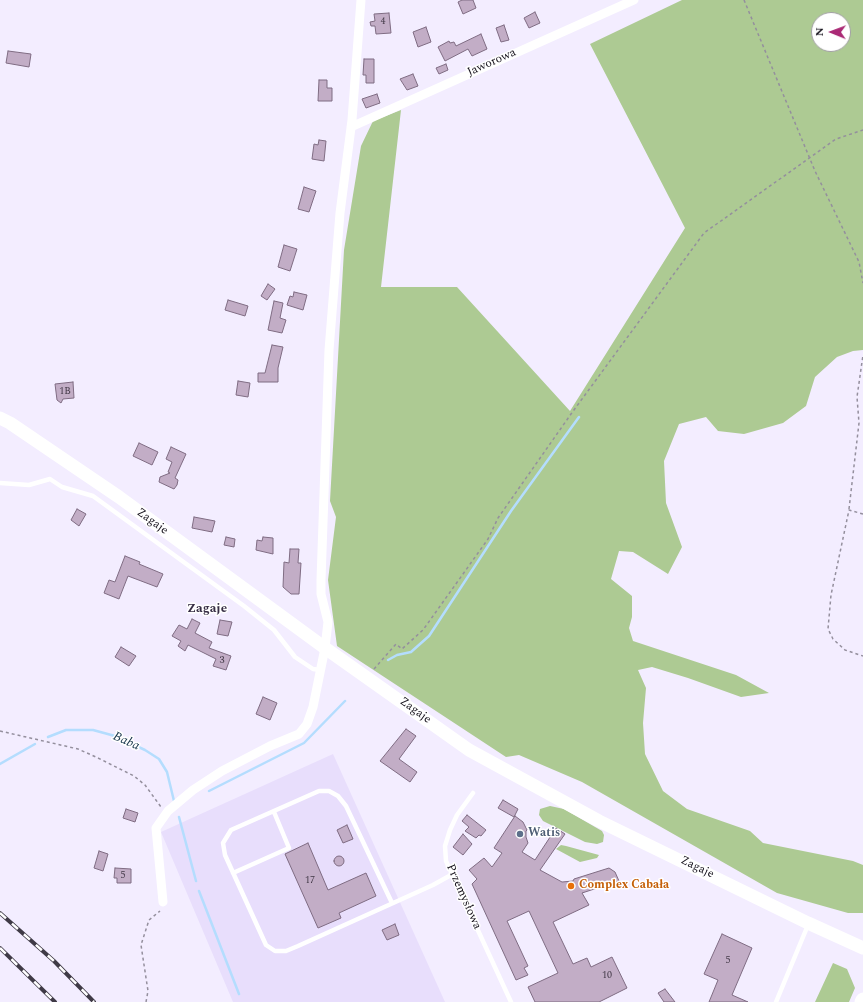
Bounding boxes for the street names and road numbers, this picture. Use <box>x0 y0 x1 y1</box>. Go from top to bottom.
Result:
street label: Jaworowa <box>465 46 519 80</box>
street label: Zagaje <box>133 506 171 538</box>
street label: Zagaje <box>396 695 434 727</box>
street label: Zagaje <box>678 854 716 882</box>
street label: Przemysłowa <box>442 862 484 932</box>

